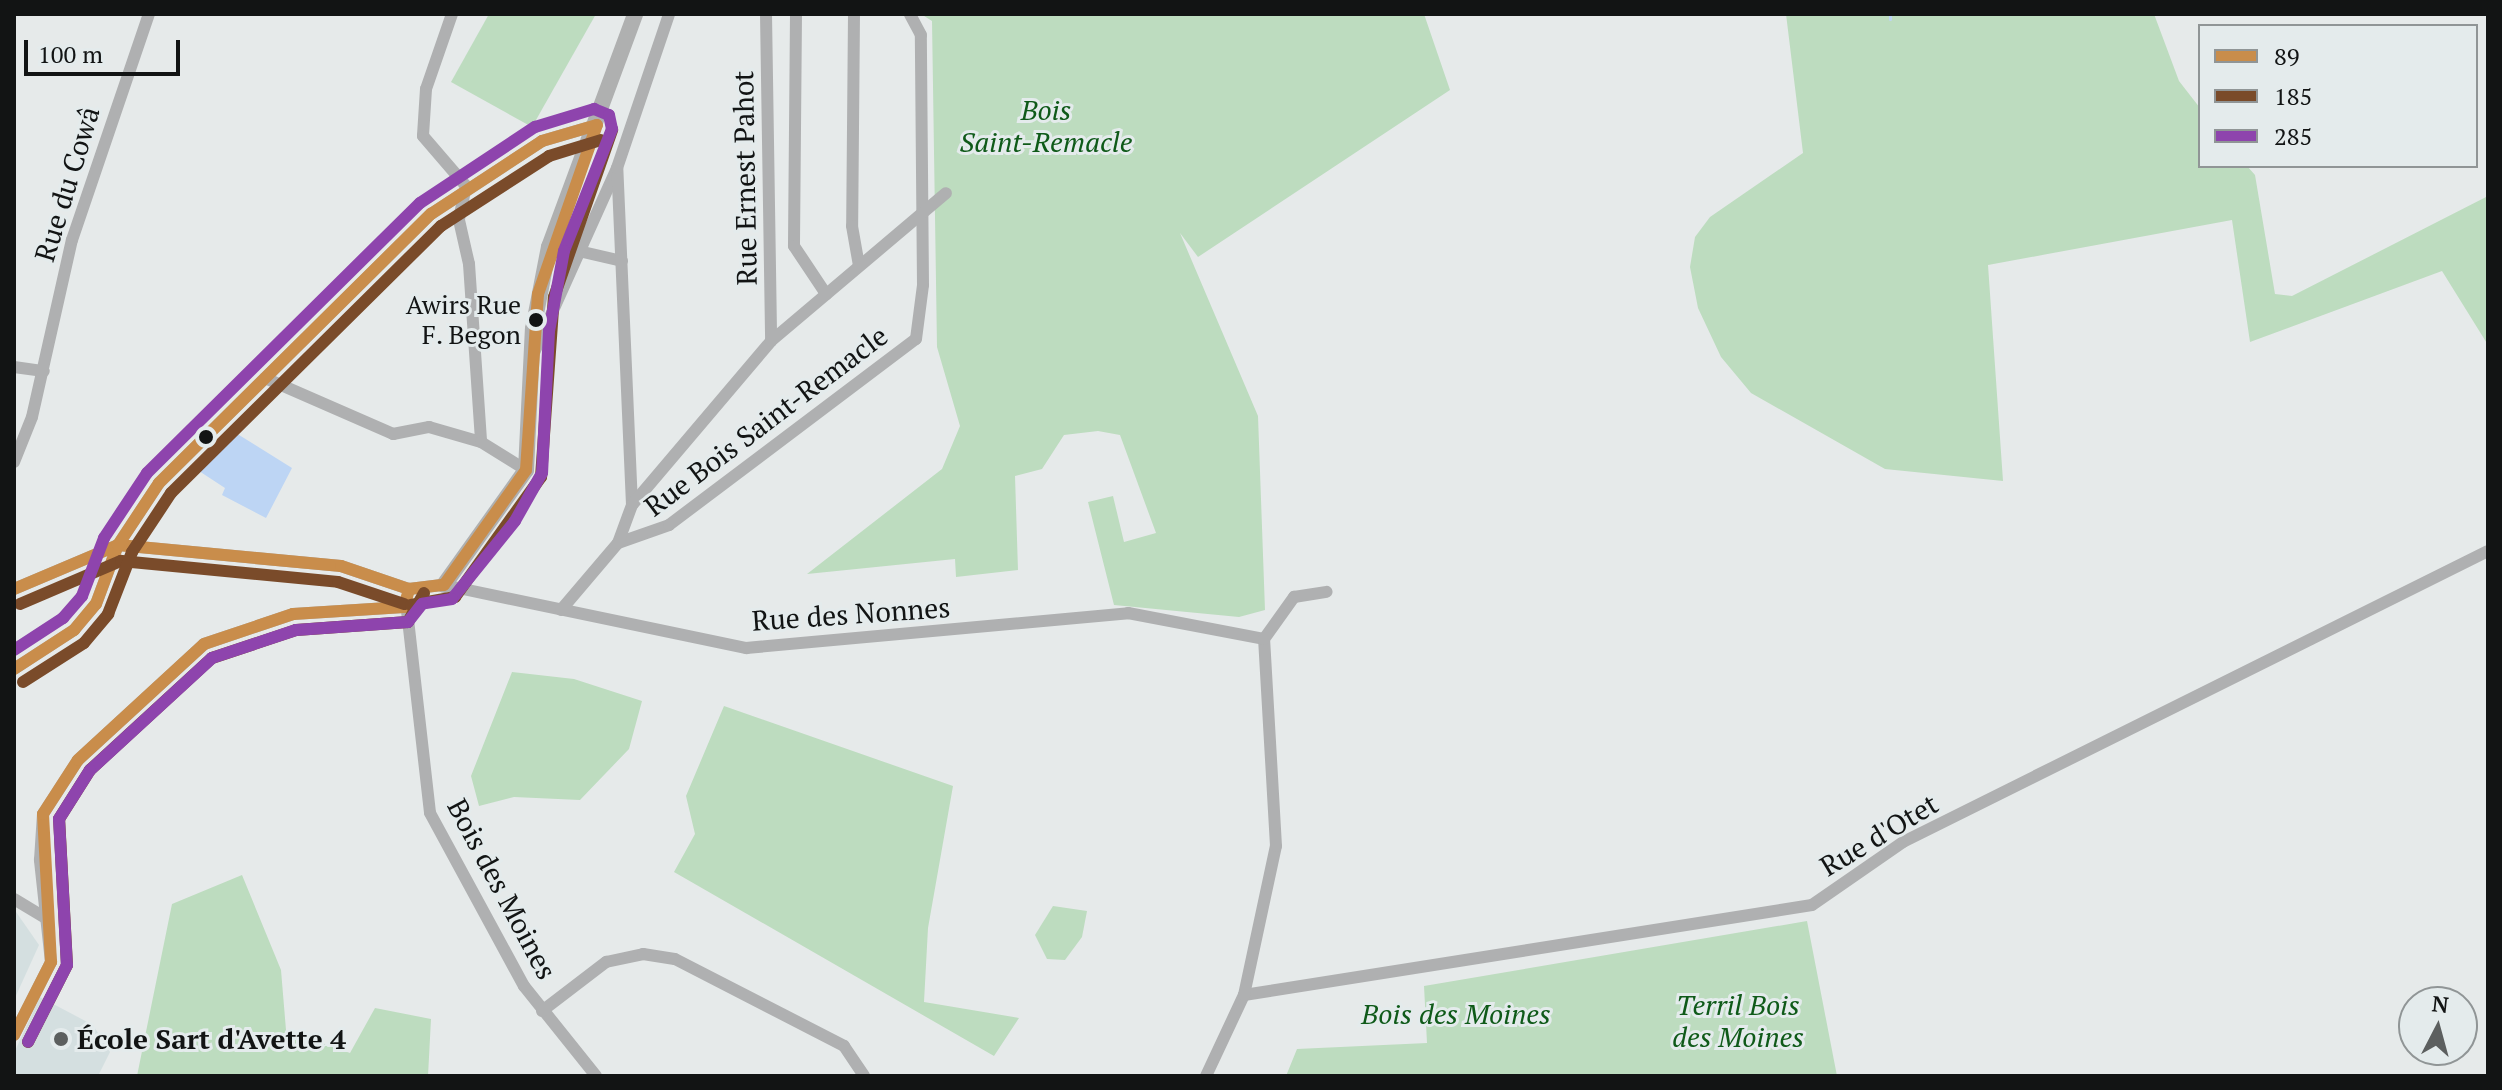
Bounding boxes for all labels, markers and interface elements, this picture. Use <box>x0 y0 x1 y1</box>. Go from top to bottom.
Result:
scale bar <box>28 24 184 74</box>
legend <box>2198 24 2478 168</box>
text: 100 m <box>38 38 103 70</box>
text: 89 <box>2274 40 2300 72</box>
street label: Rue Ernest Pahot <box>726 70 764 286</box>
text: 185 <box>2274 80 2312 112</box>
park label: Bois Saint-Remacle <box>960 93 1132 159</box>
street label: Rue du Cowâ <box>28 102 106 266</box>
text: 285 <box>2274 120 2312 152</box>
place label: Awirs Rue F. Begon <box>406 289 521 350</box>
marker: Awirs Rue F. Begon <box>528 312 544 328</box>
street label: Rue Bois Saint-Remacle <box>638 319 894 523</box>
unlabelled marker <box>198 429 214 445</box>
street label: Rue des Nonnes <box>751 590 951 638</box>
street label: Rue d'Otet <box>1814 787 1944 883</box>
street label: Bois des Moines <box>440 793 564 985</box>
north arrow <box>2398 986 2478 1066</box>
park label: Terril Bois des Moines <box>1672 988 1804 1054</box>
text: N <box>2431 988 2450 1019</box>
park label: Bois des Moines <box>1361 997 1551 1031</box>
place label: École Sart d'Avette 4 <box>77 1022 346 1056</box>
marker: École Sart d'Avette 4 <box>52 1030 70 1048</box>

